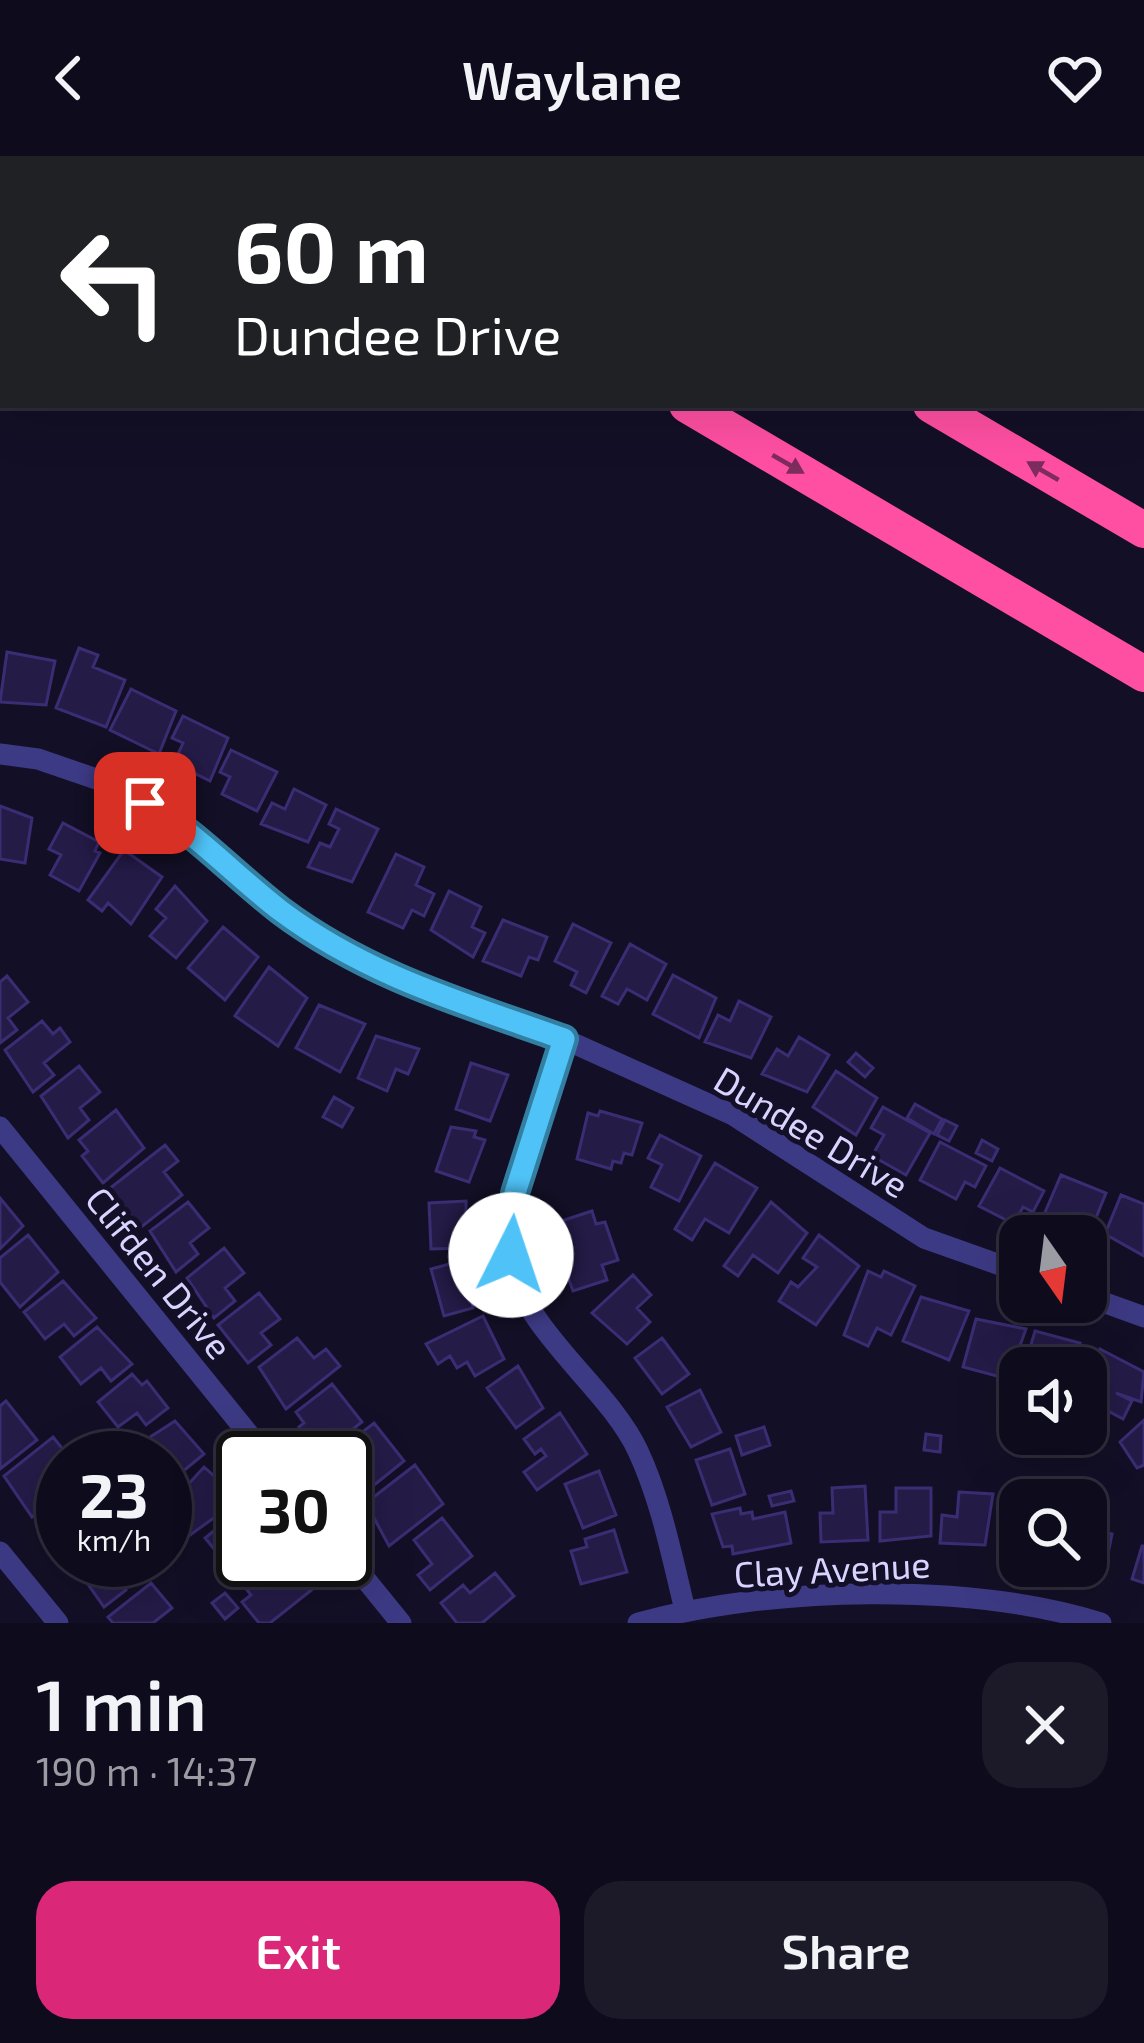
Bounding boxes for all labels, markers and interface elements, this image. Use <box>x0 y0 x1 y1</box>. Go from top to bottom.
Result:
icon: back <box>36 45 102 111</box>
icon: heart <box>1042 45 1108 111</box>
text: Waylane <box>462 46 682 111</box>
text: 60 m <box>234 199 429 300</box>
icon: left <box>36 204 192 360</box>
text: Dundee Drive <box>234 301 561 366</box>
one-way arrow <box>771 453 805 474</box>
one-way arrow <box>1026 461 1060 482</box>
pin <box>94 752 196 854</box>
icon: arrive <box>112 770 178 836</box>
street label: Dundee Drive <box>707 1056 917 1206</box>
street label: Clifden Drive <box>78 1178 242 1366</box>
position arrow <box>448 1192 574 1318</box>
north arrow <box>999 1215 1107 1323</box>
map controls <box>999 1215 1107 1587</box>
button: sound <box>999 1347 1107 1455</box>
speed limit sign: 30 <box>216 1431 372 1587</box>
text: 23 <box>80 1458 148 1530</box>
button: search <box>999 1479 1107 1587</box>
text: km/h <box>77 1521 151 1557</box>
street label: Clay Avenue <box>732 1541 932 1595</box>
text: 1 min <box>36 1659 207 1745</box>
button: close <box>982 1662 1108 1788</box>
text: 190 m · 14:37 <box>36 1747 257 1794</box>
button: Exit <box>36 1881 560 2019</box>
button: Share <box>584 1881 1108 2019</box>

